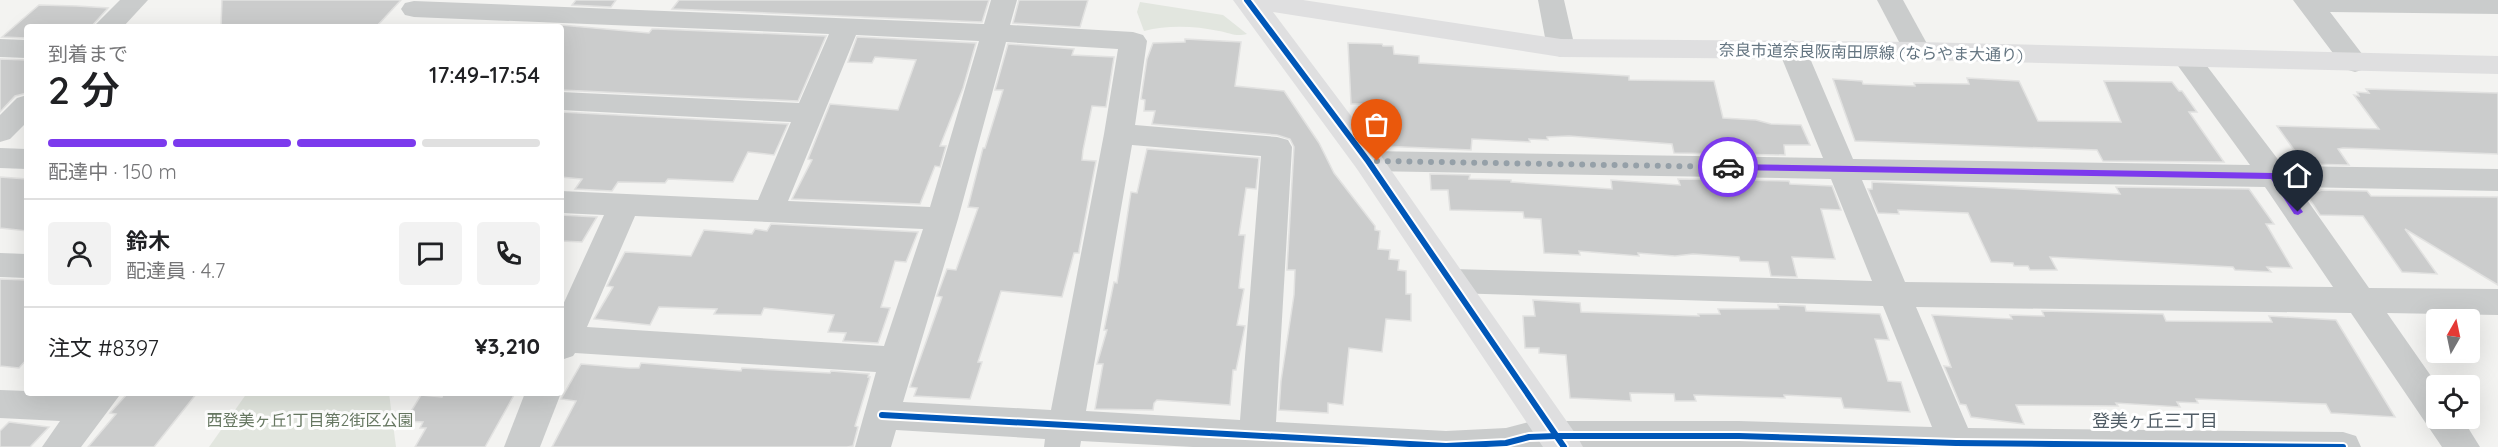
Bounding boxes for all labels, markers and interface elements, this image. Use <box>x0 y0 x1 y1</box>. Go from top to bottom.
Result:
street label: 奈良市道奈良阪南田原線 (ならやま大通り) <box>1719 39 2023 65</box>
text: 到着まで <box>48 41 128 66</box>
text: 17:49–17:54 <box>429 61 540 89</box>
text: 2 分 <box>48 65 120 114</box>
pin <box>1351 99 1402 161</box>
icon: bag <box>1360 108 1393 141</box>
courier <box>1698 137 1758 197</box>
pin <box>2272 150 2323 212</box>
icon: car <box>1712 151 1745 184</box>
text: 配達中 · 150 m <box>48 159 177 184</box>
icon: home <box>2281 159 2314 192</box>
button: person <box>48 222 111 285</box>
button: chat <box>399 222 462 285</box>
button: phone <box>477 222 540 285</box>
text: 鈴木 <box>126 227 170 255</box>
text: 配達員 · 4.7 <box>126 258 225 283</box>
north arrow <box>2426 309 2480 363</box>
map controls <box>2426 309 2480 429</box>
text: ¥3,210 <box>474 332 540 360</box>
text: 注文 #8397 <box>48 334 159 362</box>
button: locate <box>2426 375 2480 429</box>
district label: 登美ヶ丘三丁目 <box>2092 409 2218 432</box>
park label: 西登美ヶ丘1丁目第2街区公園 <box>207 410 413 430</box>

